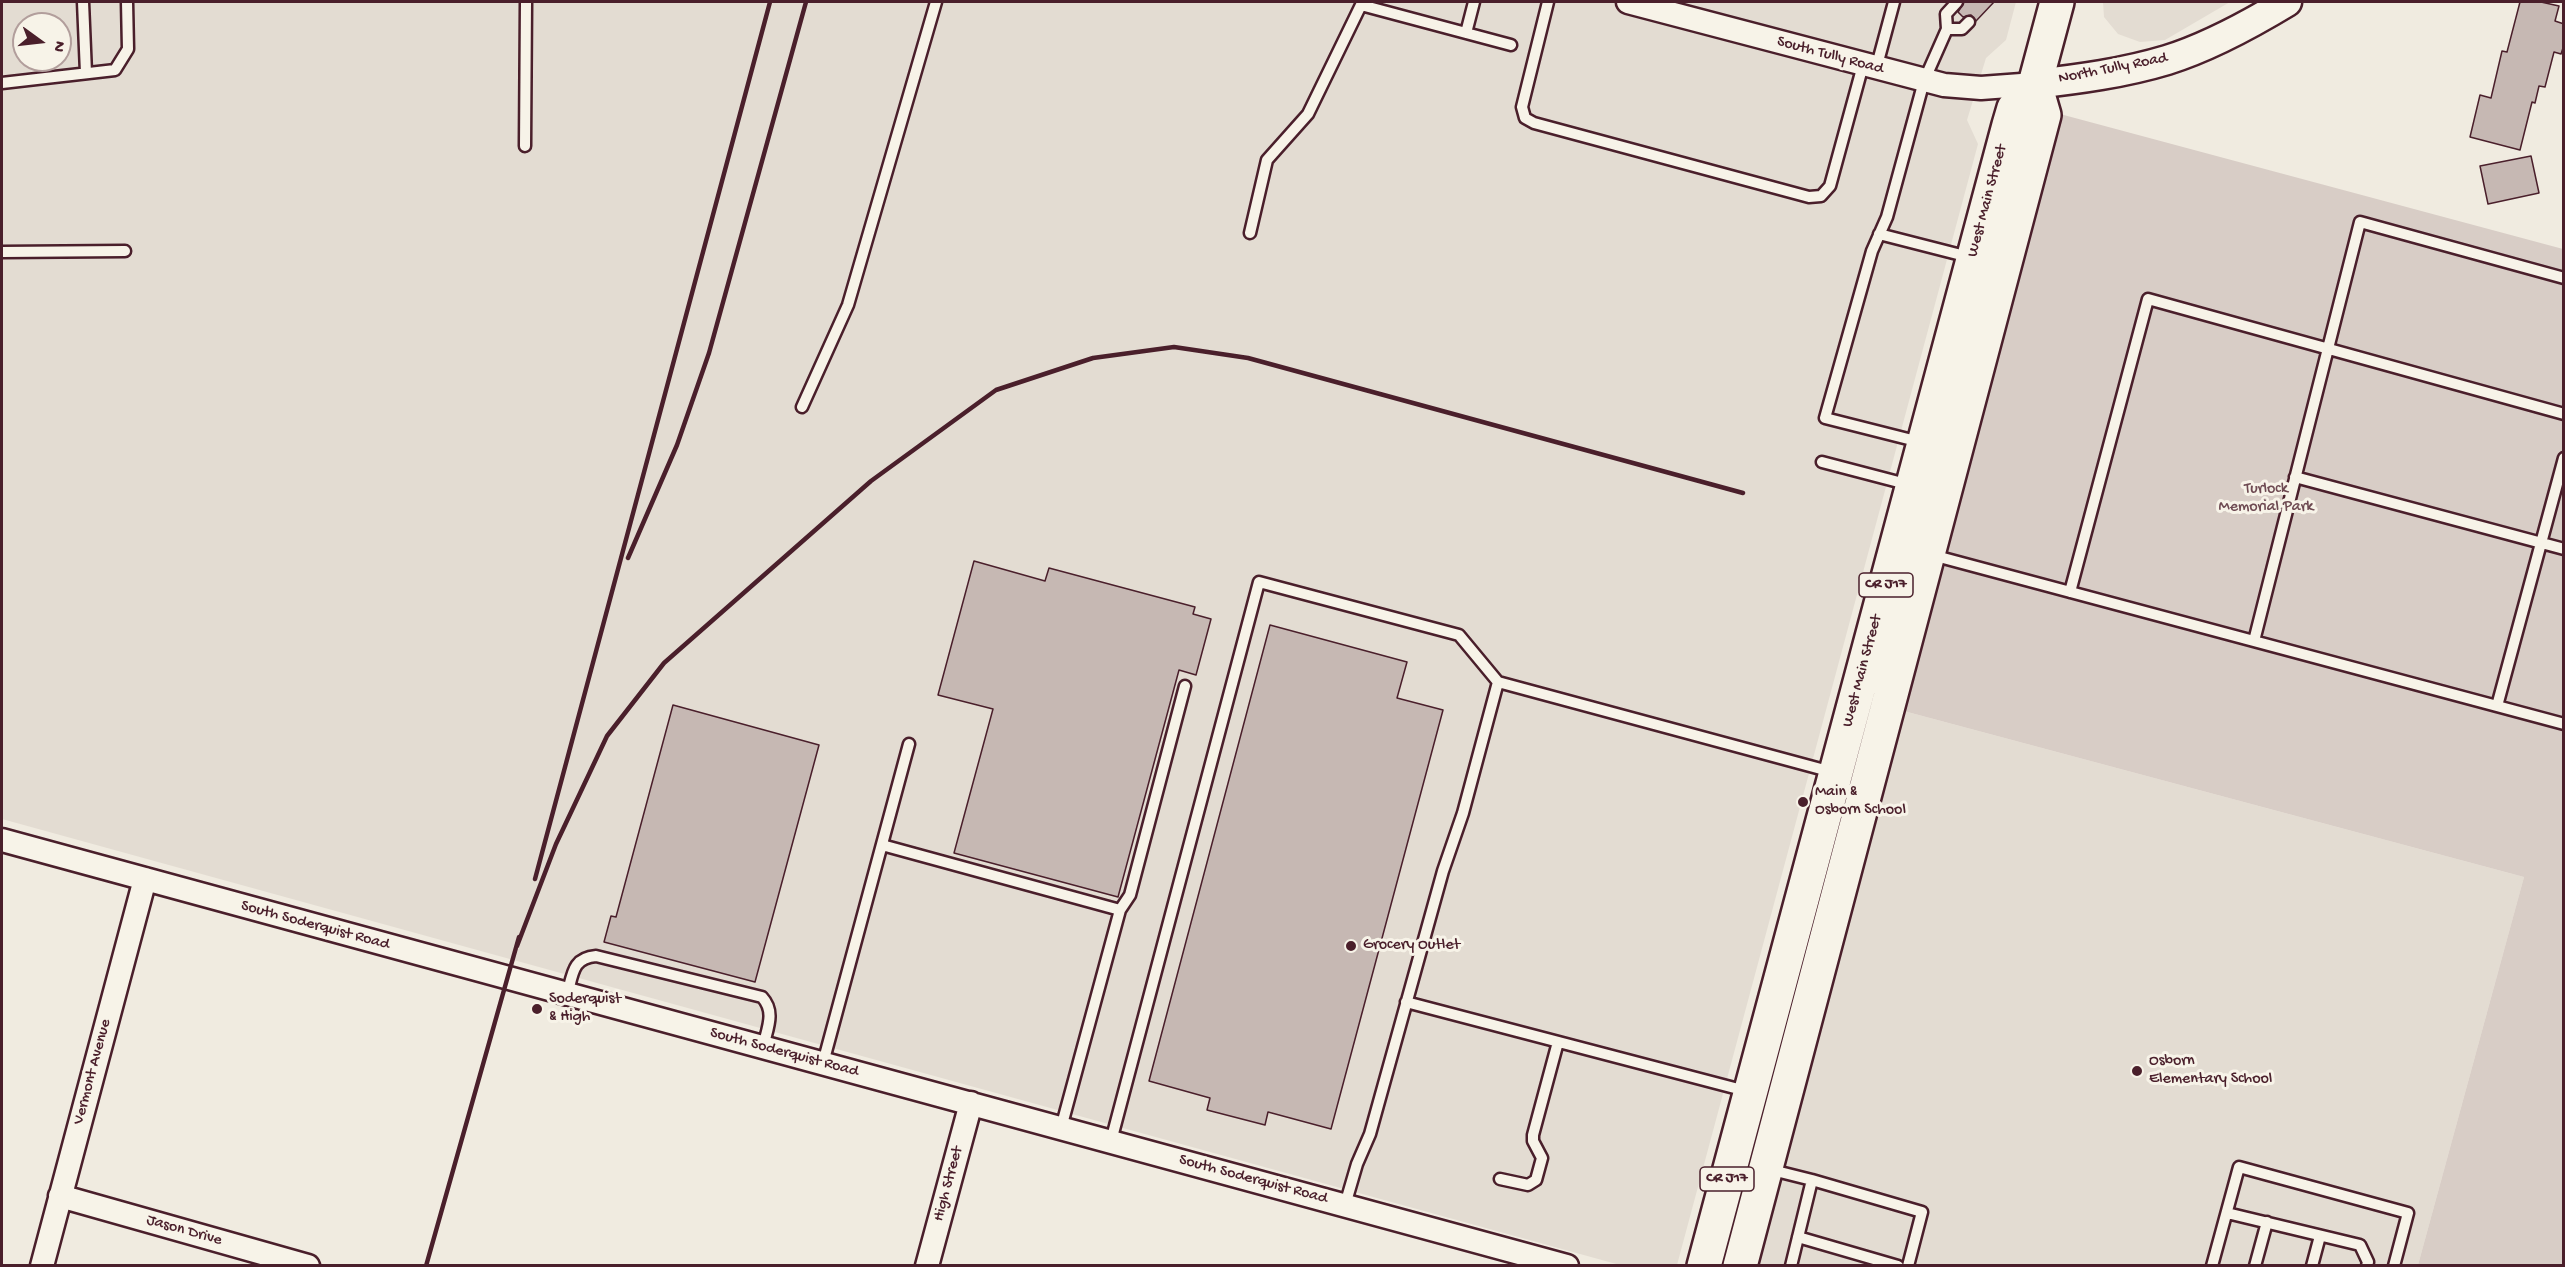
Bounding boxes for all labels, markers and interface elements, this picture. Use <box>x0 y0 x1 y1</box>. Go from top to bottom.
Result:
north arrow <box>12 12 72 72</box>
street label: South Tully Road <box>1775 33 1885 79</box>
text: N <box>47 39 68 54</box>
street label: North Tully Road <box>2057 49 2169 89</box>
street label: West Main Street <box>1964 143 2012 259</box>
park label: Turlock Memorial Park <box>2219 480 2313 518</box>
road number: CR J17 <box>1859 573 1913 597</box>
street label: West Main Street <box>1839 613 1887 729</box>
place label: Main & Osborn School <box>1815 783 1906 821</box>
marker: Main & Osborn School <box>1796 795 1810 809</box>
street label: South Soderquist Road <box>239 897 391 955</box>
place label: Grocery Outlet <box>1363 936 1460 956</box>
marker: Grocery Outlet <box>1344 939 1358 953</box>
place label: Soderquist & High <box>549 990 621 1028</box>
marker: Soderquist & High <box>530 1002 544 1016</box>
street label: Vermont Avenue <box>70 1017 116 1127</box>
street label: South Soderquist Road <box>708 1024 860 1082</box>
place label: Osborn Elementary School <box>2149 1052 2272 1090</box>
marker: Osborn Elementary School <box>2130 1064 2144 1078</box>
street label: High Street <box>930 1144 968 1224</box>
street label: South Soderquist Road <box>1177 1151 1329 1209</box>
road number: CR J17 <box>1700 1167 1754 1191</box>
street label: Jason Drive <box>144 1211 224 1251</box>

